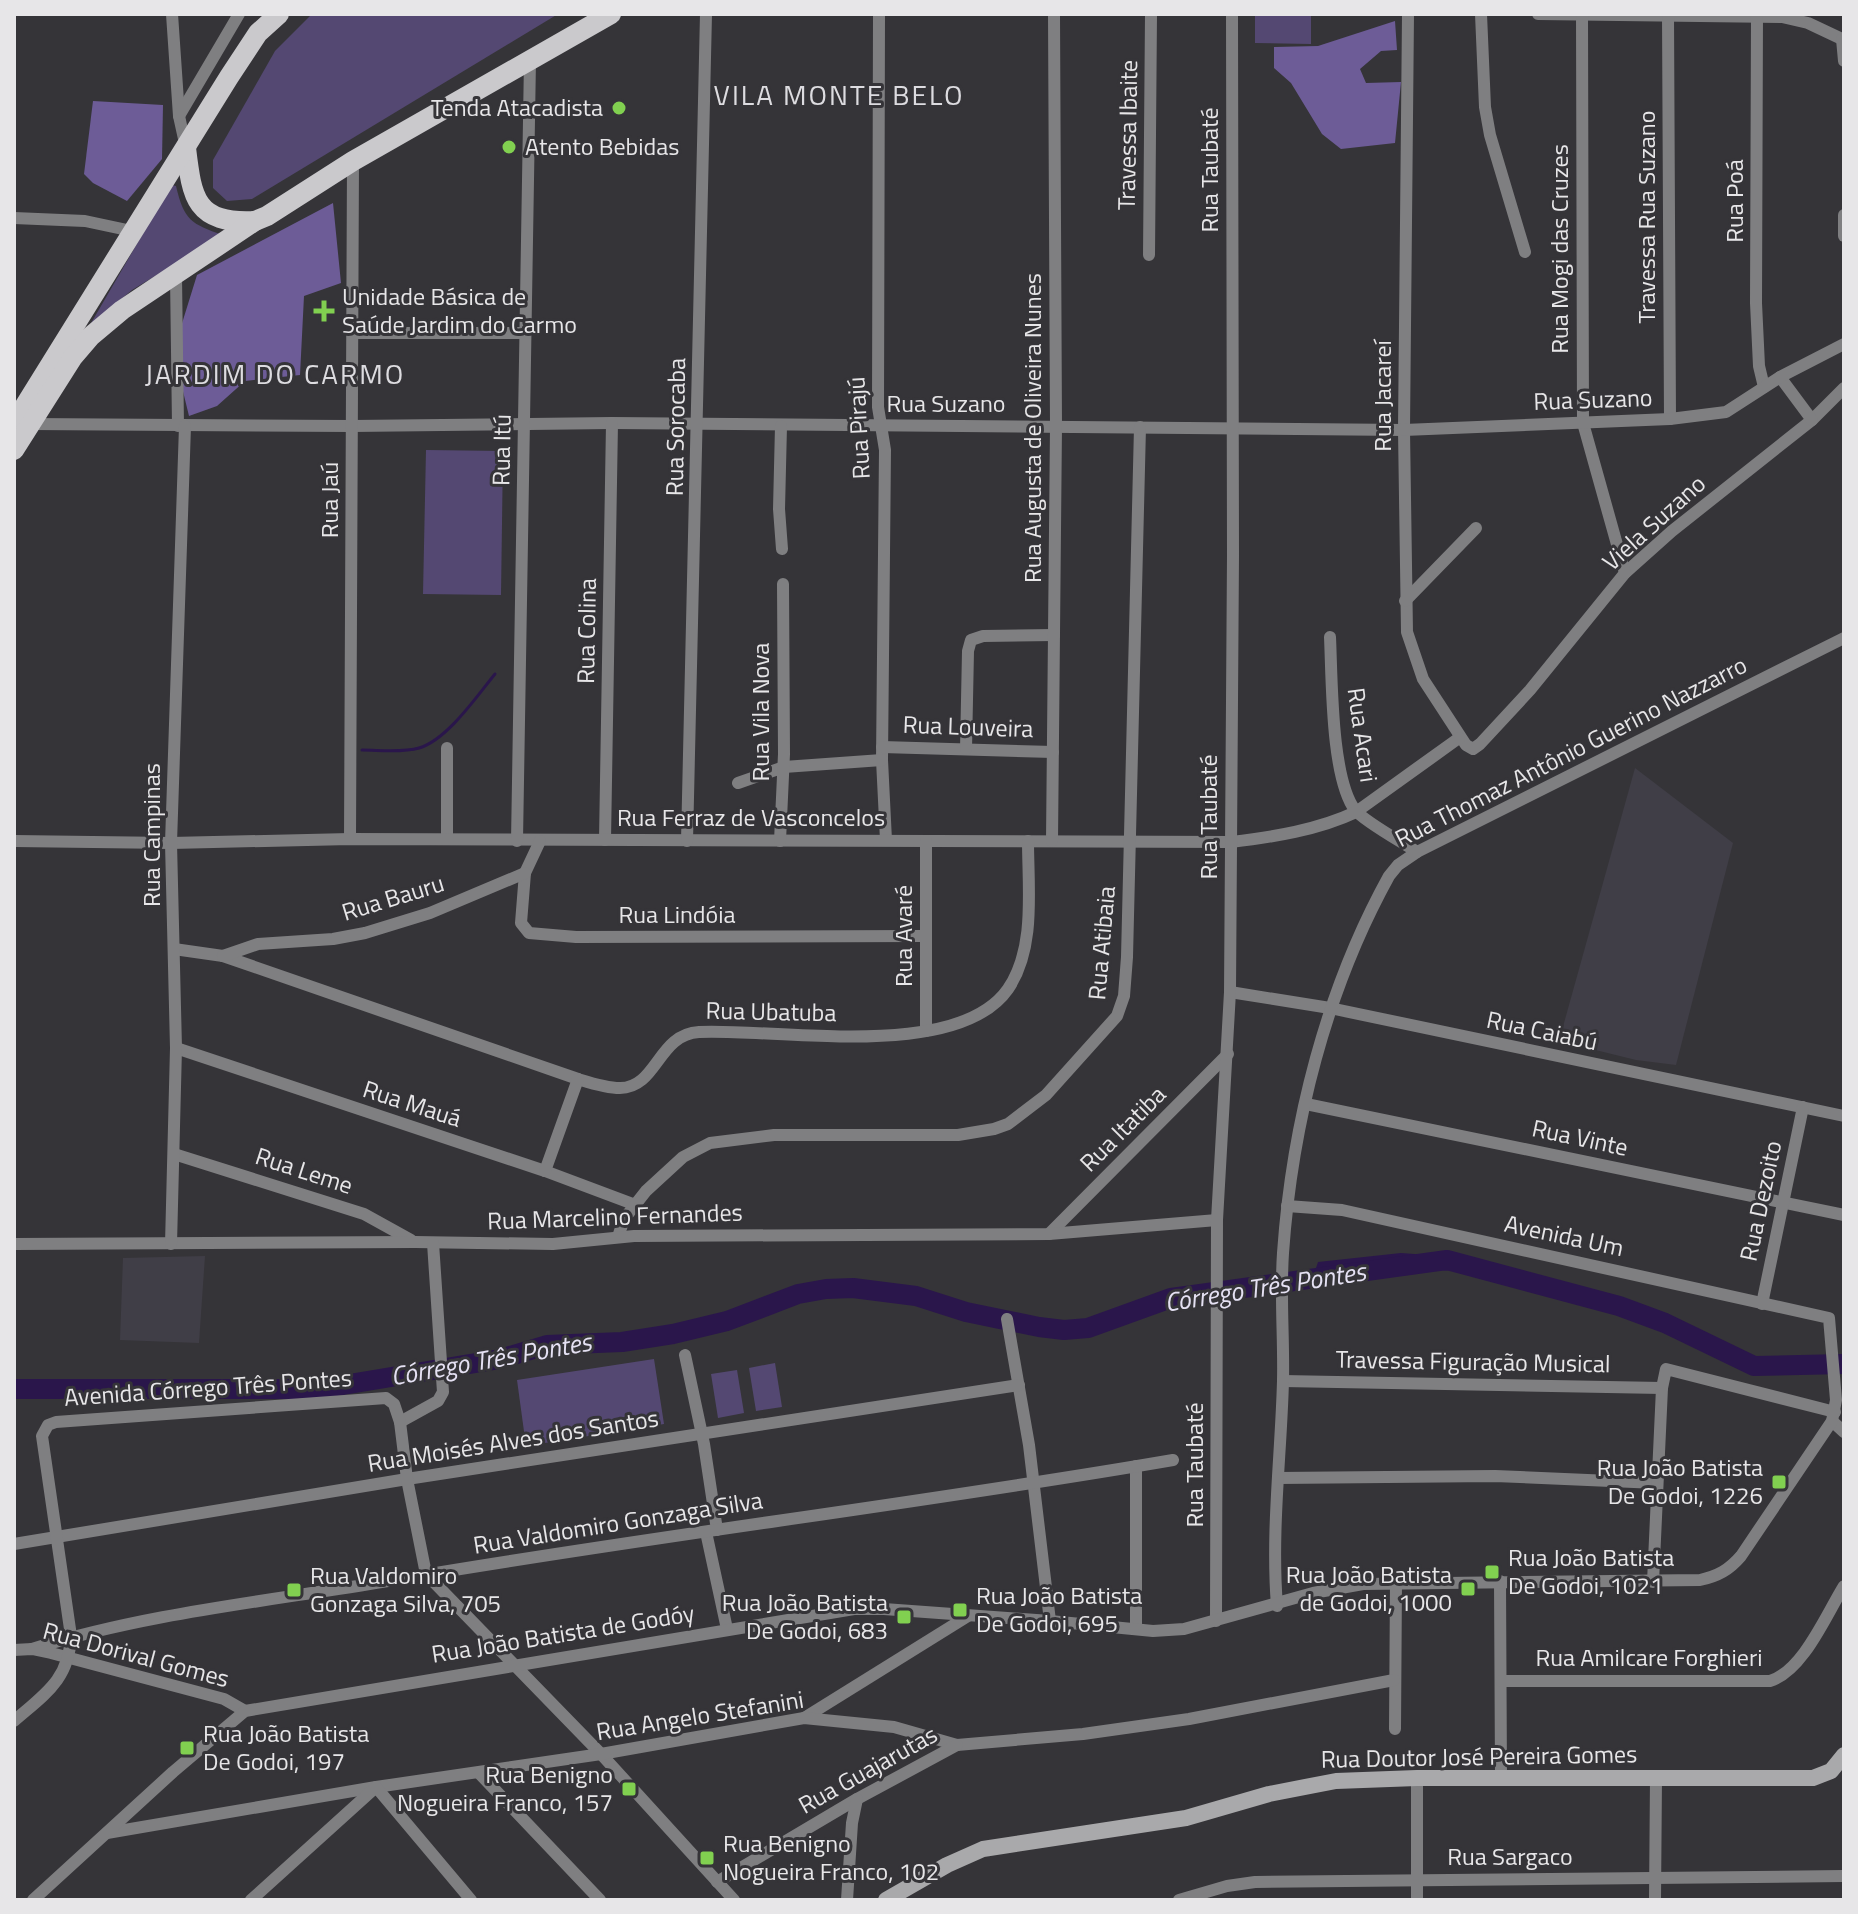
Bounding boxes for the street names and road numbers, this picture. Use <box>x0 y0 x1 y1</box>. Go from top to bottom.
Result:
street label: Travessa Ibaite <box>1108 60 1146 210</box>
street label: Rua Taubaté <box>1191 107 1227 233</box>
street label: Travessa Rua Suzano <box>1628 111 1664 323</box>
street label: Rua Mogi das Cruzes <box>1541 144 1577 354</box>
street label: Rua Poá <box>1716 159 1752 243</box>
street label: Rua Augusta de Oliveira Nunes <box>1014 273 1050 583</box>
street label: Rua Jacareí <box>1364 338 1400 452</box>
street label: Rua Sorocaba <box>656 358 694 496</box>
street label: Rua Pirajú <box>837 376 879 480</box>
street label: Rua Suzano <box>1533 379 1653 419</box>
street label: Rua Suzano <box>886 385 1006 421</box>
street label: Rua Itú <box>482 414 520 486</box>
street label: Rua Jaú <box>311 462 347 538</box>
street label: Viela Suzano <box>1594 466 1713 579</box>
street label: Rua Colina <box>567 578 605 684</box>
street label: Rua Vila Nova <box>742 643 778 781</box>
street label: Rua Thomaz Antônio Guerino Nazzarro <box>1388 646 1753 856</box>
street label: Rua Acari <box>1339 685 1387 784</box>
street label: Rua Louveira <box>902 706 1034 746</box>
street label: Rua Taubaté <box>1190 754 1226 880</box>
street label: Rua Campinas <box>133 763 169 907</box>
street label: Rua Ferraz de Vasconcelos <box>617 799 885 835</box>
street label: Rua Bauru <box>337 864 448 930</box>
street label: Rua Atibaia <box>1078 884 1124 1001</box>
street label: Rua Avaré <box>885 885 921 987</box>
street label: Rua Lindóia <box>618 896 736 932</box>
street label: Rua Ubatuba <box>705 992 837 1030</box>
street label: Rua Caiabú <box>1483 1001 1601 1059</box>
street label: Rua Mauá <box>358 1070 466 1136</box>
street label: Rua Itatiba <box>1071 1077 1174 1180</box>
street label: Rua Vinte <box>1529 1109 1632 1165</box>
street label: Rua Leme <box>251 1137 358 1203</box>
street label: Rua Dezoito <box>1730 1137 1790 1264</box>
street label: Rua Marcelino Fernandes <box>487 1194 743 1238</box>
street label: Avenida Um <box>1501 1205 1627 1265</box>
street label: Travessa Figuração Musical <box>1335 1341 1611 1381</box>
street label: Avenida Córrego Três Pontes <box>63 1359 353 1415</box>
street label: Rua Moisés Alves dos Santos <box>365 1399 661 1481</box>
street label: Rua Taubaté <box>1176 1402 1212 1528</box>
street label: Rua Valdomiro Gonzaga Silva <box>471 1481 765 1563</box>
street label: Rua João Batista de Godóy <box>429 1594 697 1672</box>
street label: Rua Dorival Gomes <box>39 1612 233 1696</box>
street label: Rua Amilcare Forghieri <box>1535 1639 1763 1675</box>
street label: Rua Angelo Stefanini <box>594 1681 806 1749</box>
street label: Rua Guajarutas <box>791 1716 944 1822</box>
street label: Rua Doutor José Pereira Gomes <box>1320 1735 1638 1777</box>
street label: Rua Sargaco <box>1447 1838 1573 1874</box>

